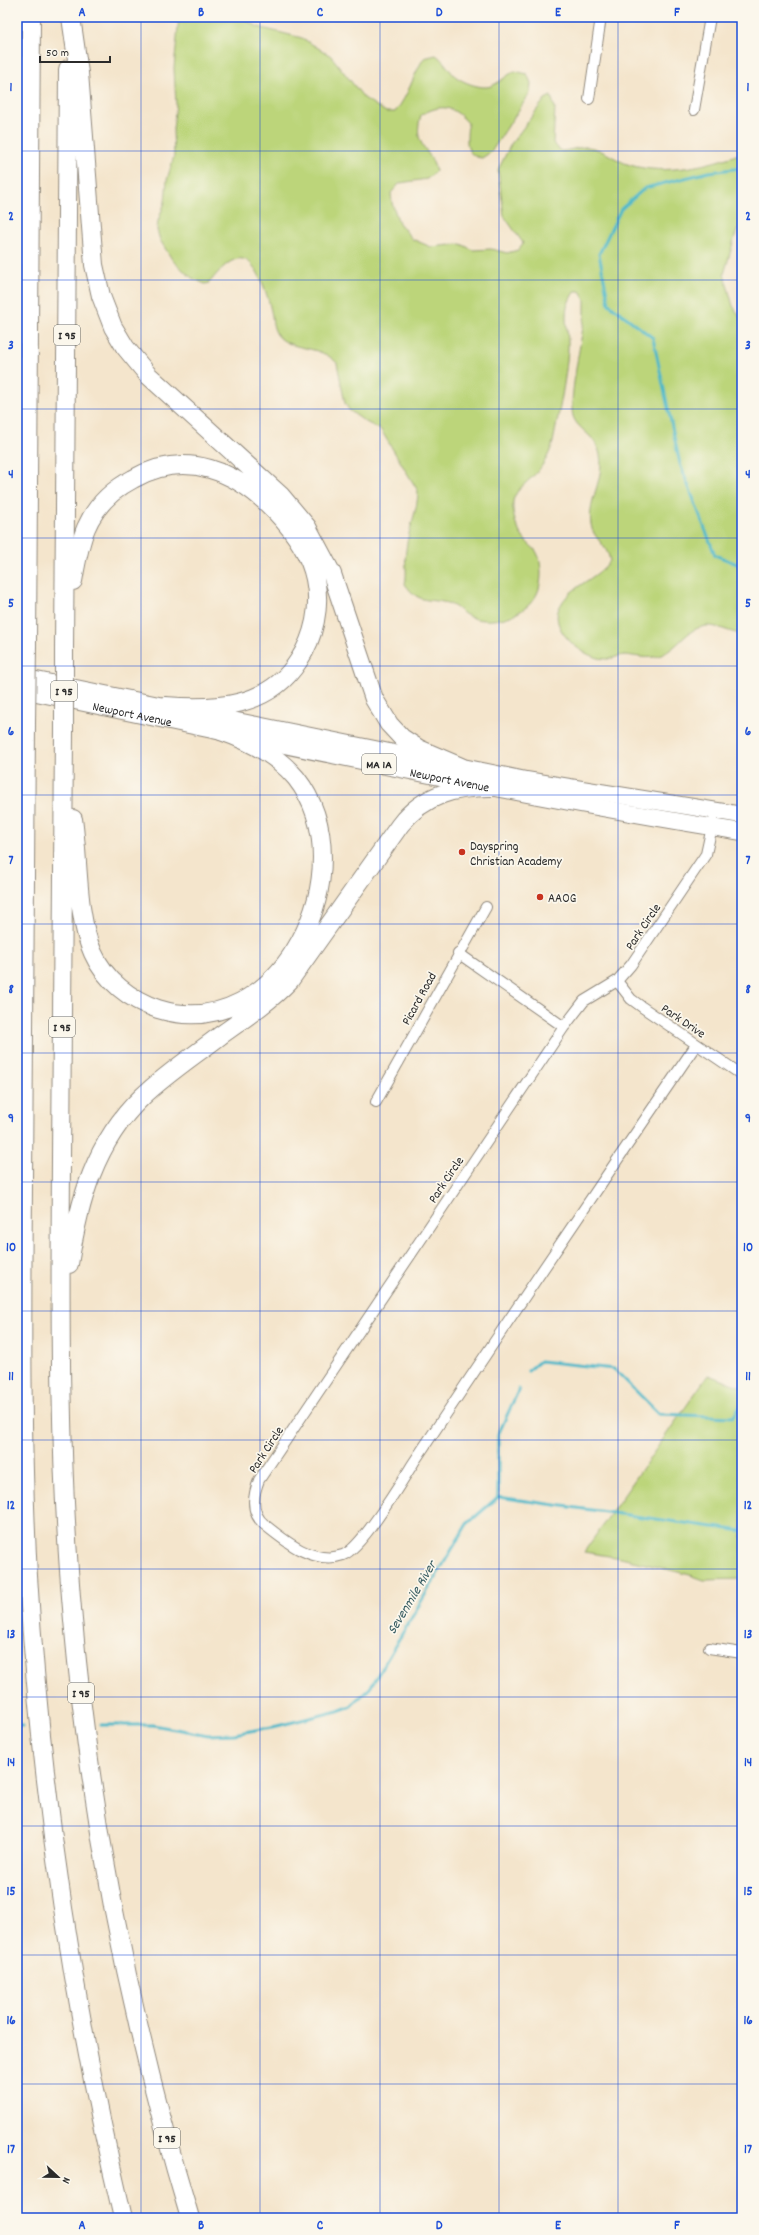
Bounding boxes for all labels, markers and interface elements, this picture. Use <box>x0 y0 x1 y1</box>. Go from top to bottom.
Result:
text: A <box>78 4 86 23</box>
text: B <box>198 4 204 23</box>
text: C <box>317 4 324 23</box>
text: D <box>436 4 443 23</box>
text: E <box>555 4 562 23</box>
text: F <box>674 4 680 23</box>
scale bar <box>40 38 110 64</box>
text: 50 m <box>46 45 69 62</box>
text: 1 <box>10 79 13 98</box>
text: 1 <box>747 79 750 98</box>
text: 2 <box>8 208 14 227</box>
text: 2 <box>745 208 751 227</box>
road number: I 95 <box>54 325 80 345</box>
text: 3 <box>8 337 14 356</box>
text: 3 <box>745 337 751 356</box>
text: 4 <box>8 466 14 485</box>
text: 4 <box>745 466 751 485</box>
text: 5 <box>8 595 14 614</box>
text: 5 <box>745 595 751 614</box>
road number: I 95 <box>51 681 77 701</box>
street label: Newport Avenue <box>91 698 174 733</box>
text: 6 <box>8 723 15 742</box>
text: 6 <box>745 723 752 742</box>
road number: MA 1A <box>362 754 396 774</box>
street label: Newport Avenue <box>408 764 491 799</box>
place label: Dayspring Christian Academy <box>470 838 562 872</box>
marker: Dayspring Christian Academy <box>457 847 467 857</box>
text: 7 <box>9 852 14 871</box>
text: 7 <box>746 852 751 871</box>
place label: AAOG <box>548 890 576 909</box>
marker: AAOG <box>535 892 545 902</box>
street label: Park Circle <box>621 900 667 955</box>
street label: Picard Road <box>398 969 443 1029</box>
text: 8 <box>8 981 14 1000</box>
text: 8 <box>745 981 751 1000</box>
street label: Park Drive <box>656 1000 709 1044</box>
road number: I 95 <box>49 1017 75 1037</box>
text: 9 <box>8 1110 14 1129</box>
text: 9 <box>745 1110 751 1129</box>
street label: Park Circle <box>424 1153 470 1208</box>
text: 10 <box>6 1239 16 1258</box>
text: 10 <box>743 1239 753 1258</box>
text: 11 <box>8 1368 14 1387</box>
text: 11 <box>745 1368 751 1387</box>
street label: Park Circle <box>245 1423 290 1478</box>
text: 12 <box>7 1497 16 1516</box>
text: 12 <box>744 1497 753 1516</box>
water label: Sevenmile River <box>383 1556 443 1638</box>
text: 13 <box>7 1626 16 1645</box>
text: 13 <box>744 1626 753 1645</box>
road number: I 95 <box>68 1683 94 1703</box>
text: 14 <box>7 1754 15 1773</box>
text: 14 <box>744 1754 752 1773</box>
text: 15 <box>7 1883 15 1902</box>
text: 15 <box>744 1883 752 1902</box>
text: 16 <box>6 2012 16 2031</box>
text: 16 <box>743 2012 753 2031</box>
road number: I 95 <box>154 2128 180 2148</box>
text: 17 <box>7 2141 15 2160</box>
text: 17 <box>744 2141 752 2160</box>
north arrow <box>38 2157 78 2197</box>
text: N <box>57 2174 74 2186</box>
text: A <box>78 2217 86 2235</box>
text: B <box>198 2217 204 2235</box>
text: C <box>317 2217 324 2235</box>
text: D <box>436 2217 443 2235</box>
text: E <box>555 2217 562 2235</box>
text: F <box>674 2217 680 2235</box>

